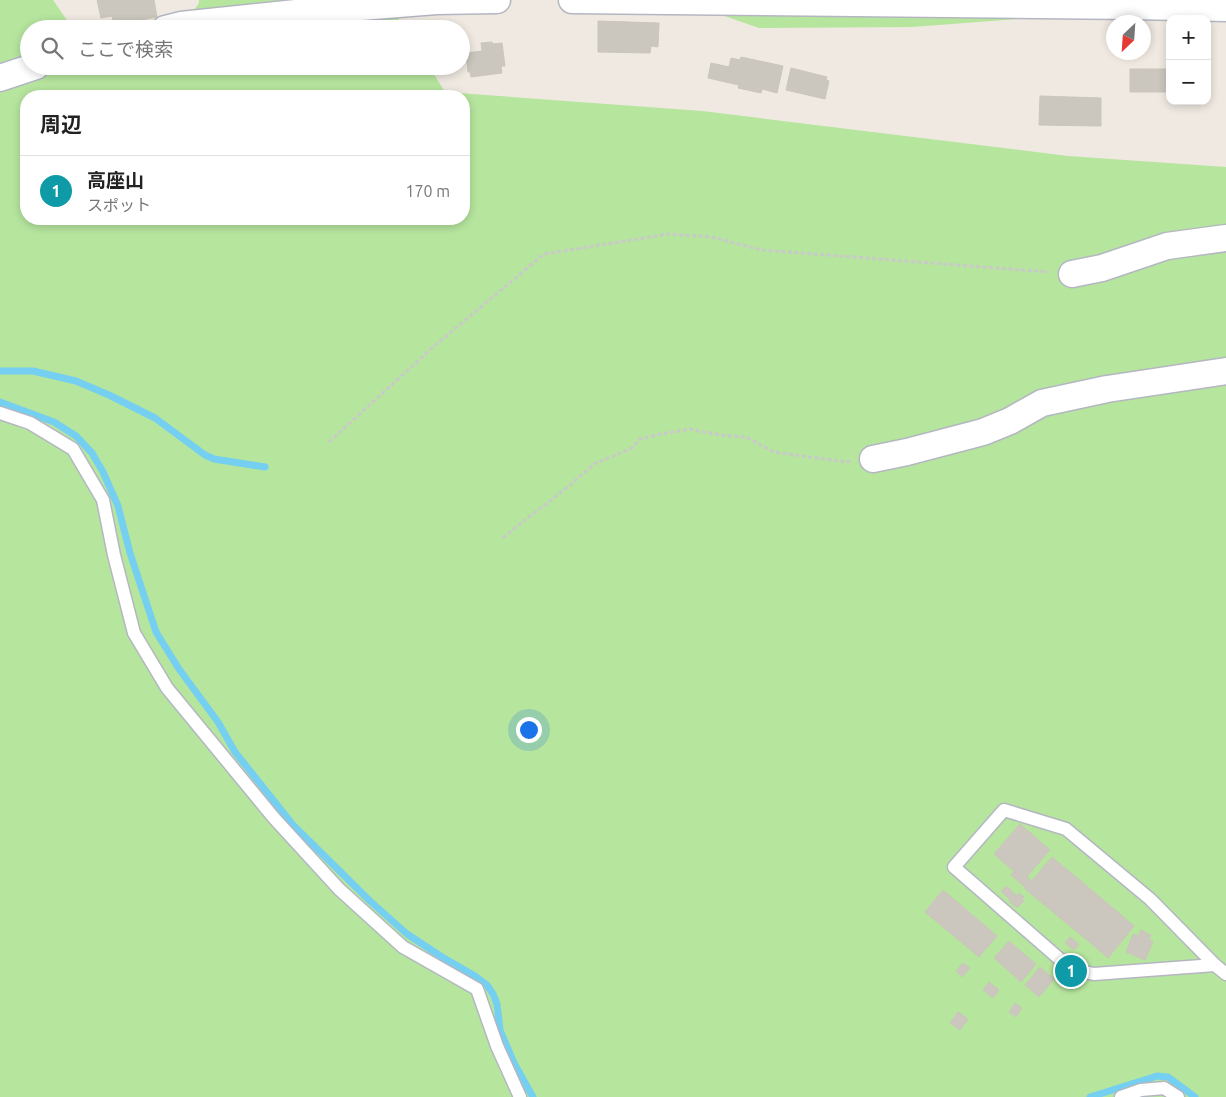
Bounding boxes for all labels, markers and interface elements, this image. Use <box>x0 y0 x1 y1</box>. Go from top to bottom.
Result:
north arrow <box>1106 15 1151 60</box>
map controls <box>1166 15 1211 105</box>
button: + <box>1166 15 1211 60</box>
search box <box>20 20 470 75</box>
icon: search <box>38 34 66 62</box>
text: ここで検索 <box>78 38 173 60</box>
button: − <box>1166 60 1211 105</box>
text: 周辺 <box>40 112 82 136</box>
text: 高座山 <box>87 169 144 191</box>
text: 1 <box>51 182 61 200</box>
text: 170 m <box>405 182 450 200</box>
text: スポット <box>87 196 151 214</box>
your location <box>516 717 542 743</box>
pin: 1 <box>1055 952 1087 990</box>

